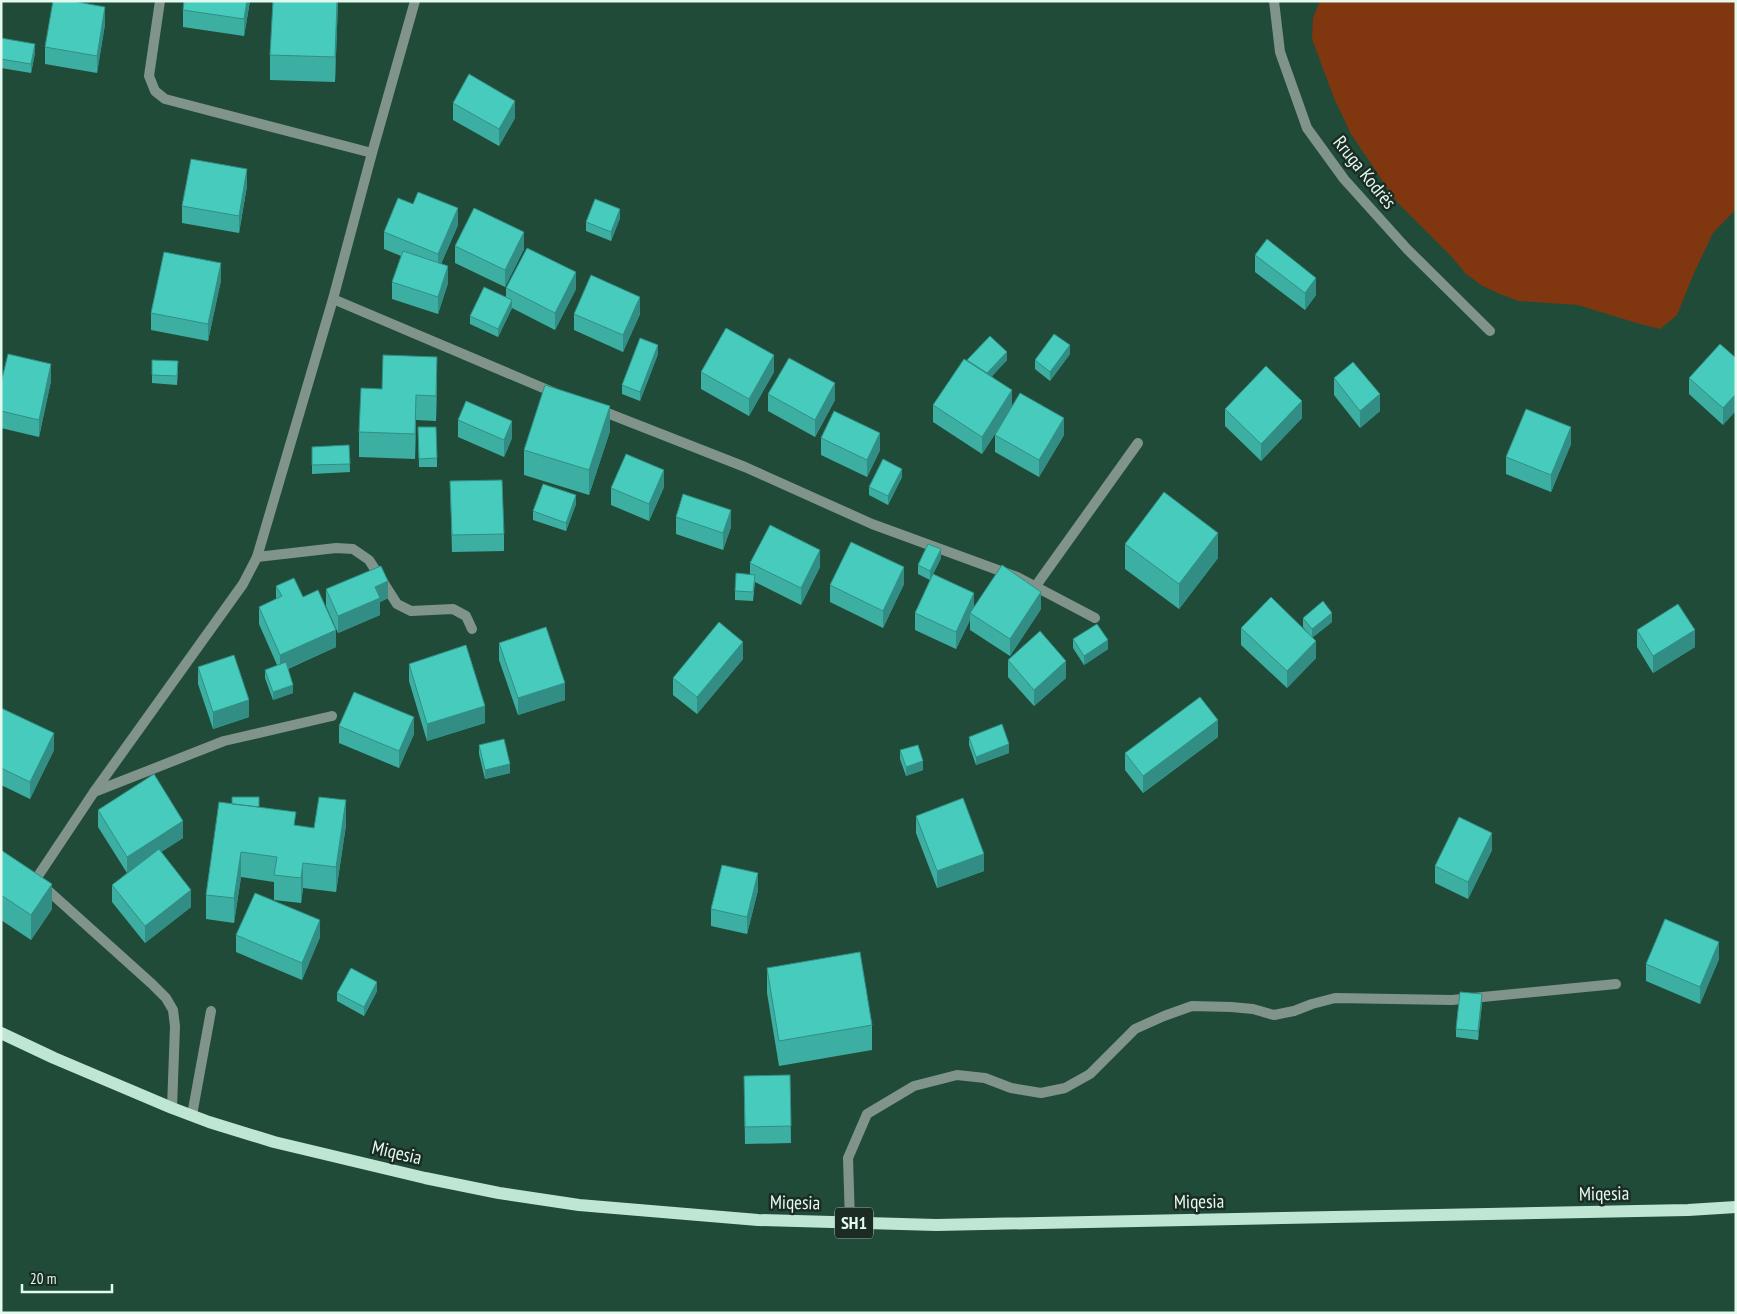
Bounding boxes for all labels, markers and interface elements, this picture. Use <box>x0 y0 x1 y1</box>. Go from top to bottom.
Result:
street label: Rruga Kodrës <box>1328 131 1402 213</box>
street label: Miqesia <box>370 1135 424 1169</box>
street label: Miqesia <box>1579 1181 1629 1205</box>
street label: Miqesia <box>1174 1189 1224 1213</box>
street label: Miqesia <box>770 1190 820 1214</box>
road number: SH1 <box>835 1208 873 1238</box>
scale bar <box>22 1262 112 1294</box>
text: 20 m <box>30 1269 56 1288</box>

